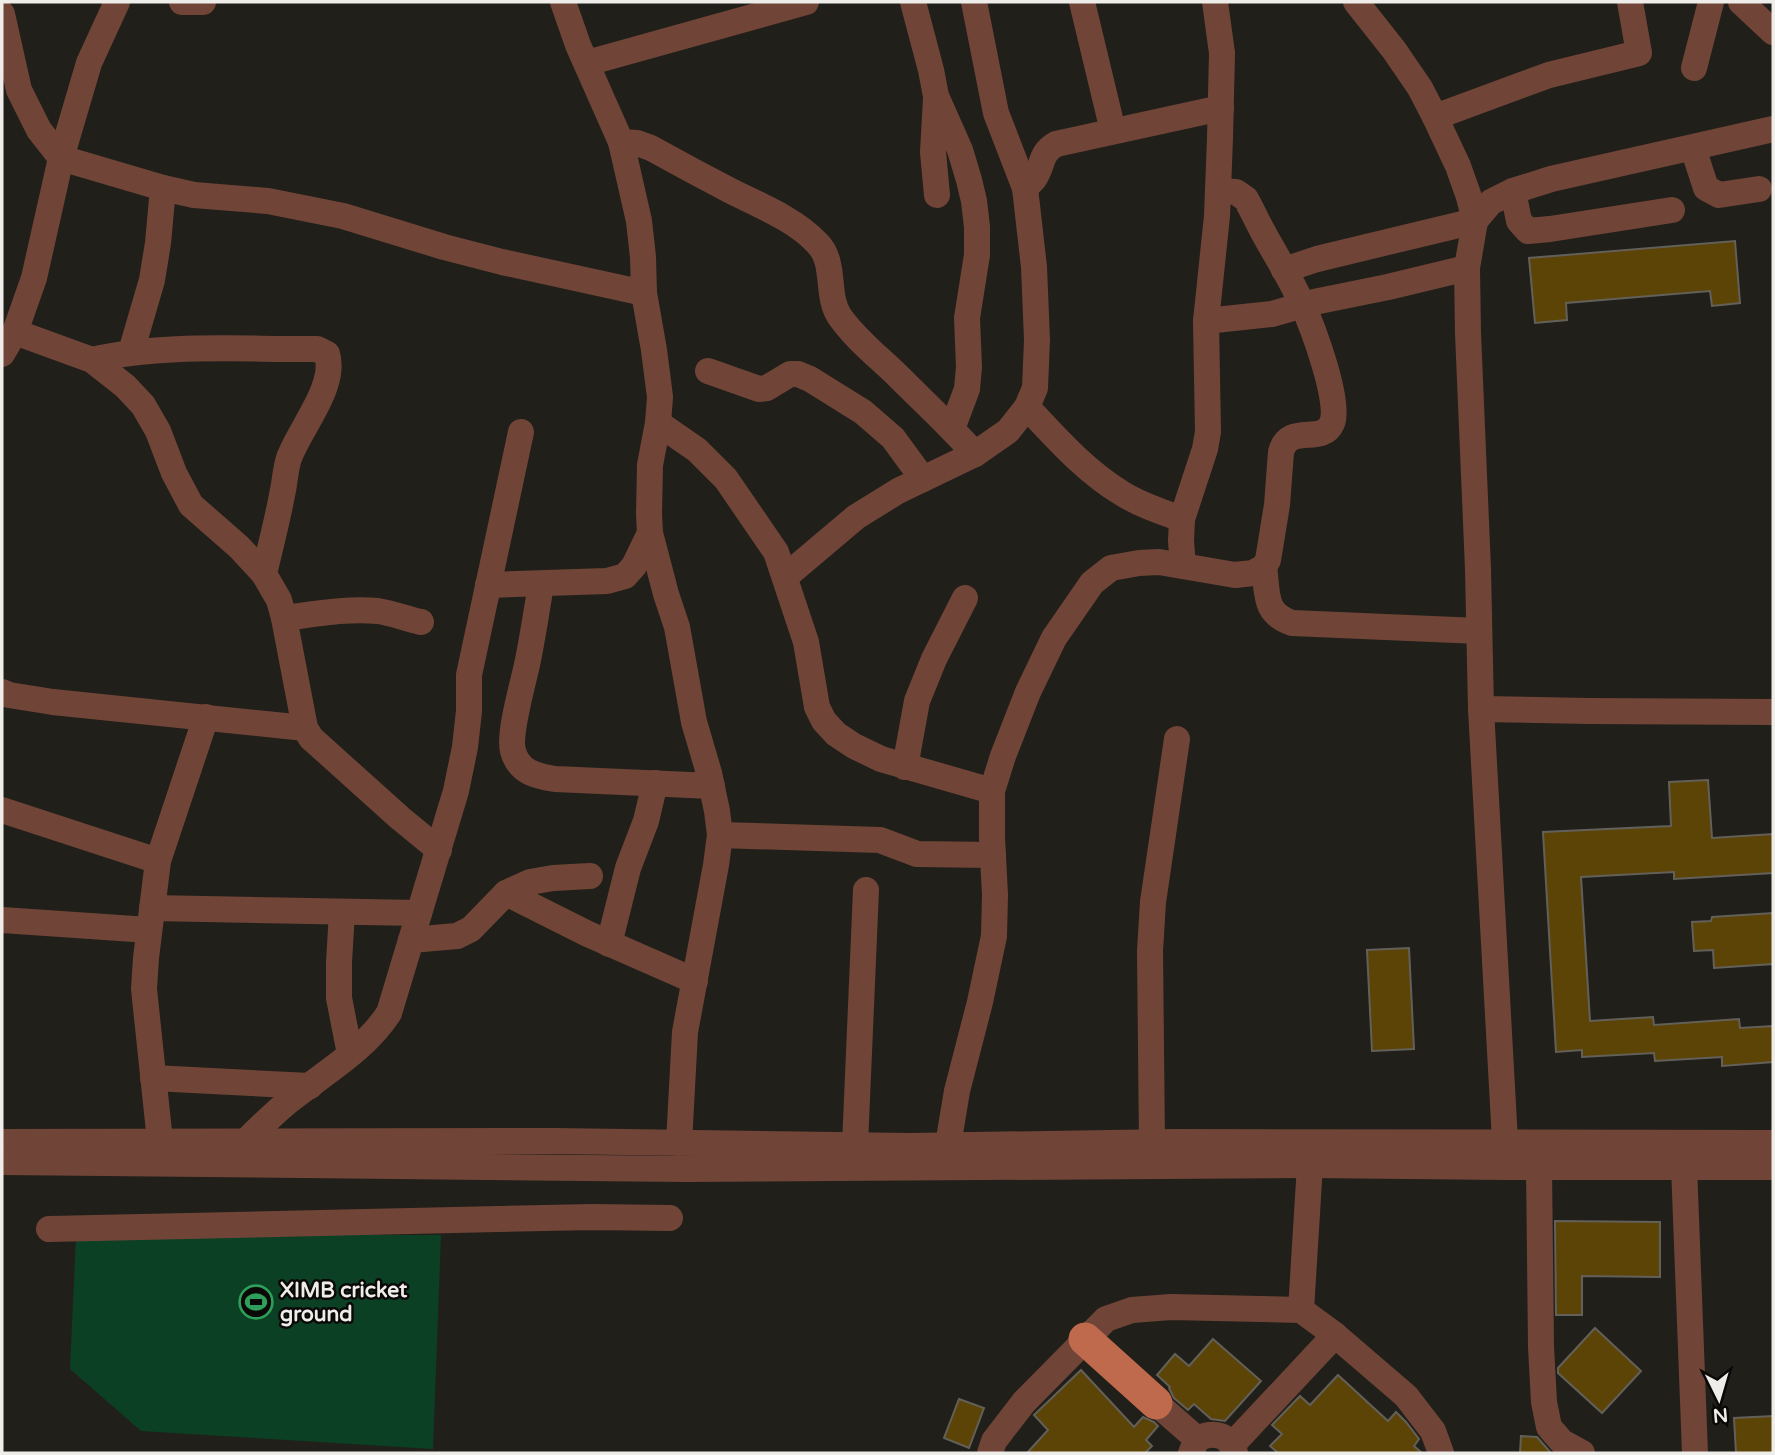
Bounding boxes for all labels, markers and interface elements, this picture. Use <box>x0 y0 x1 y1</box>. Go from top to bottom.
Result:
place label: XIMB cricket ground <box>280 1278 407 1327</box>
sports icon: XIMB cricket ground <box>237 1283 275 1321</box>
north arrow <box>1684 1364 1754 1434</box>
text: N <box>1712 1403 1729 1427</box>

